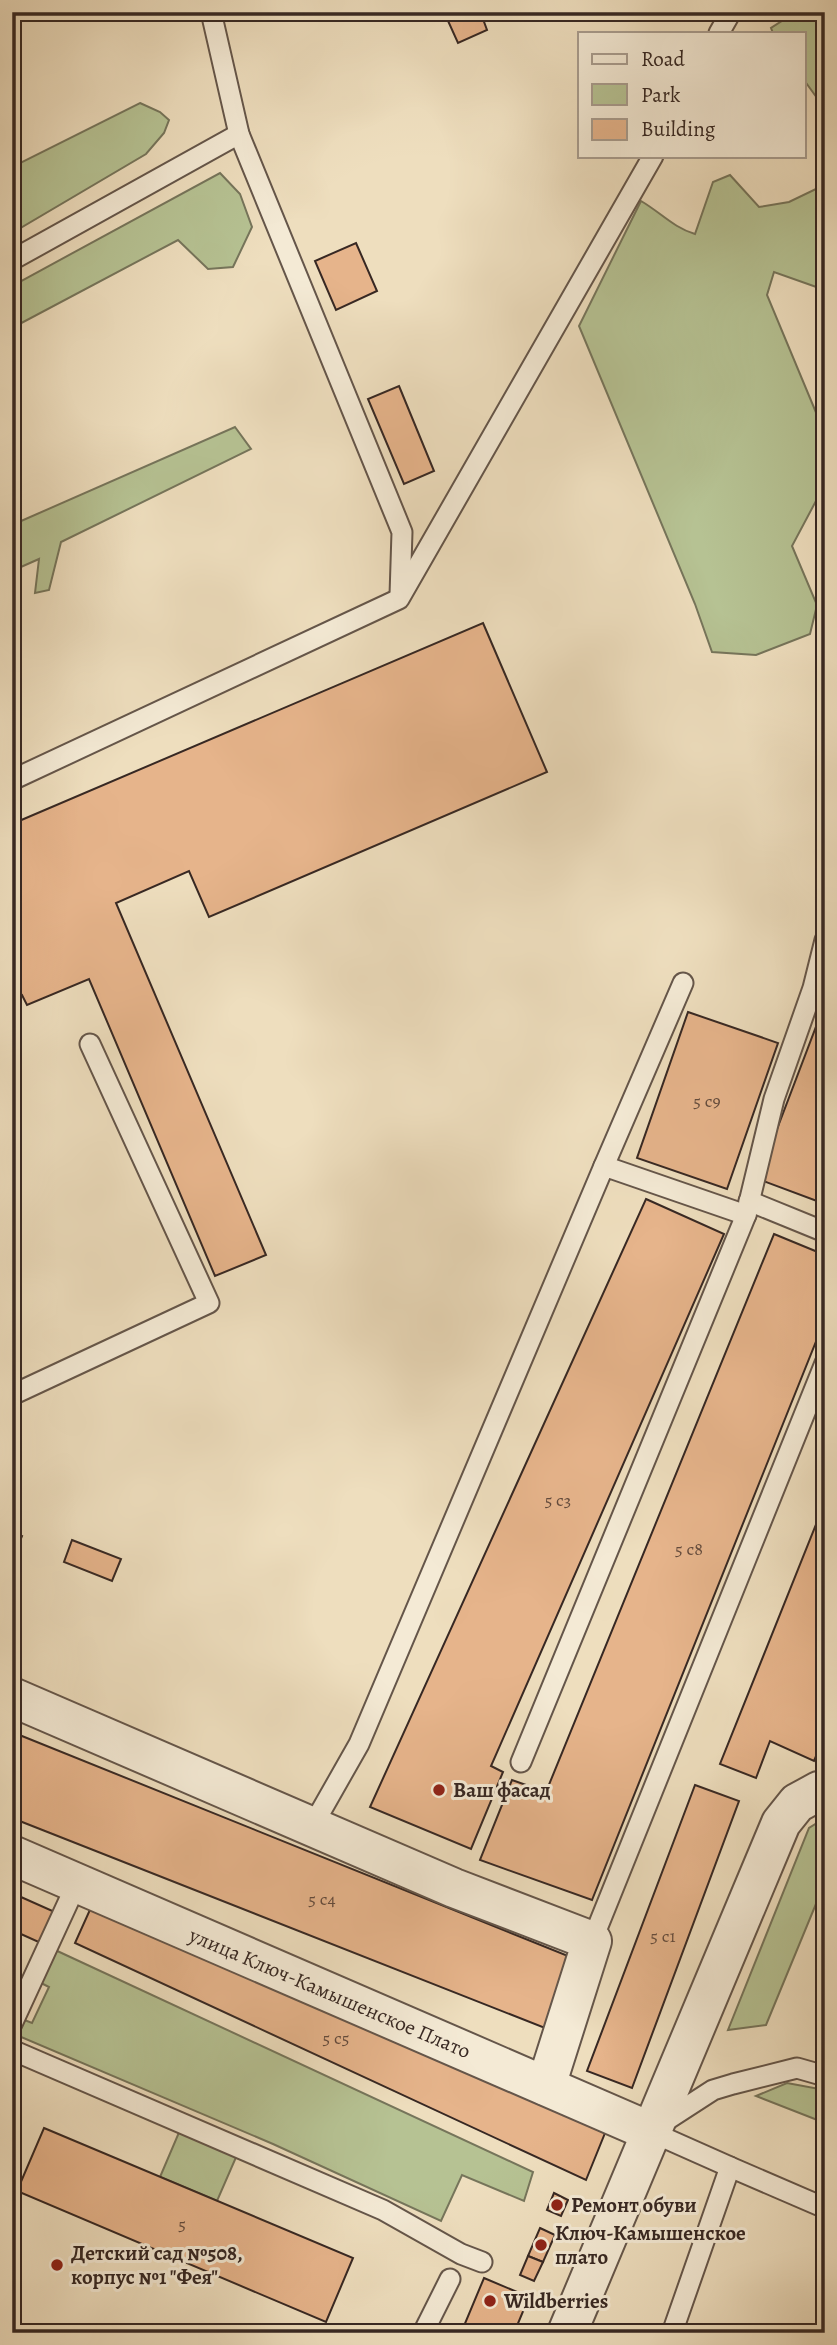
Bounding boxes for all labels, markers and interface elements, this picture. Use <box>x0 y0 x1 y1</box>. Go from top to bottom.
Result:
legend <box>578 32 806 158</box>
text: Road <box>641 45 685 73</box>
text: Park <box>641 81 681 109</box>
text: Building <box>641 115 716 143</box>
house number: 5 с9 <box>693 1089 721 1113</box>
house number: 5 с3 <box>545 1488 571 1512</box>
house number: 5 с8 <box>675 1537 703 1561</box>
place label: Ваш фасад <box>453 1776 551 1804</box>
marker: Ваш фасад <box>431 1782 447 1798</box>
house number: 5 с4 <box>308 1887 336 1911</box>
street label: улица Ключ-Камышенское Плато <box>184 1920 475 2065</box>
house number: 5 с1 <box>650 1924 676 1948</box>
house number: 5 с5 <box>323 2026 349 2050</box>
place label: Ремонт обуви <box>571 2191 697 2219</box>
marker: Ремонт обуви <box>549 2197 565 2213</box>
house number: 5 <box>178 2212 186 2236</box>
place label: Ключ-Камышенское плато <box>555 2219 746 2271</box>
marker: Ключ-Камышенское плато <box>533 2237 549 2253</box>
place label: Детский сад №508, корпус №1 "Фея" <box>71 2239 243 2291</box>
marker: Детский сад №508, корпус №1 "Фея" <box>49 2257 65 2273</box>
place label: Wildberries <box>503 2287 608 2315</box>
marker: Wildberries <box>482 2293 498 2309</box>

